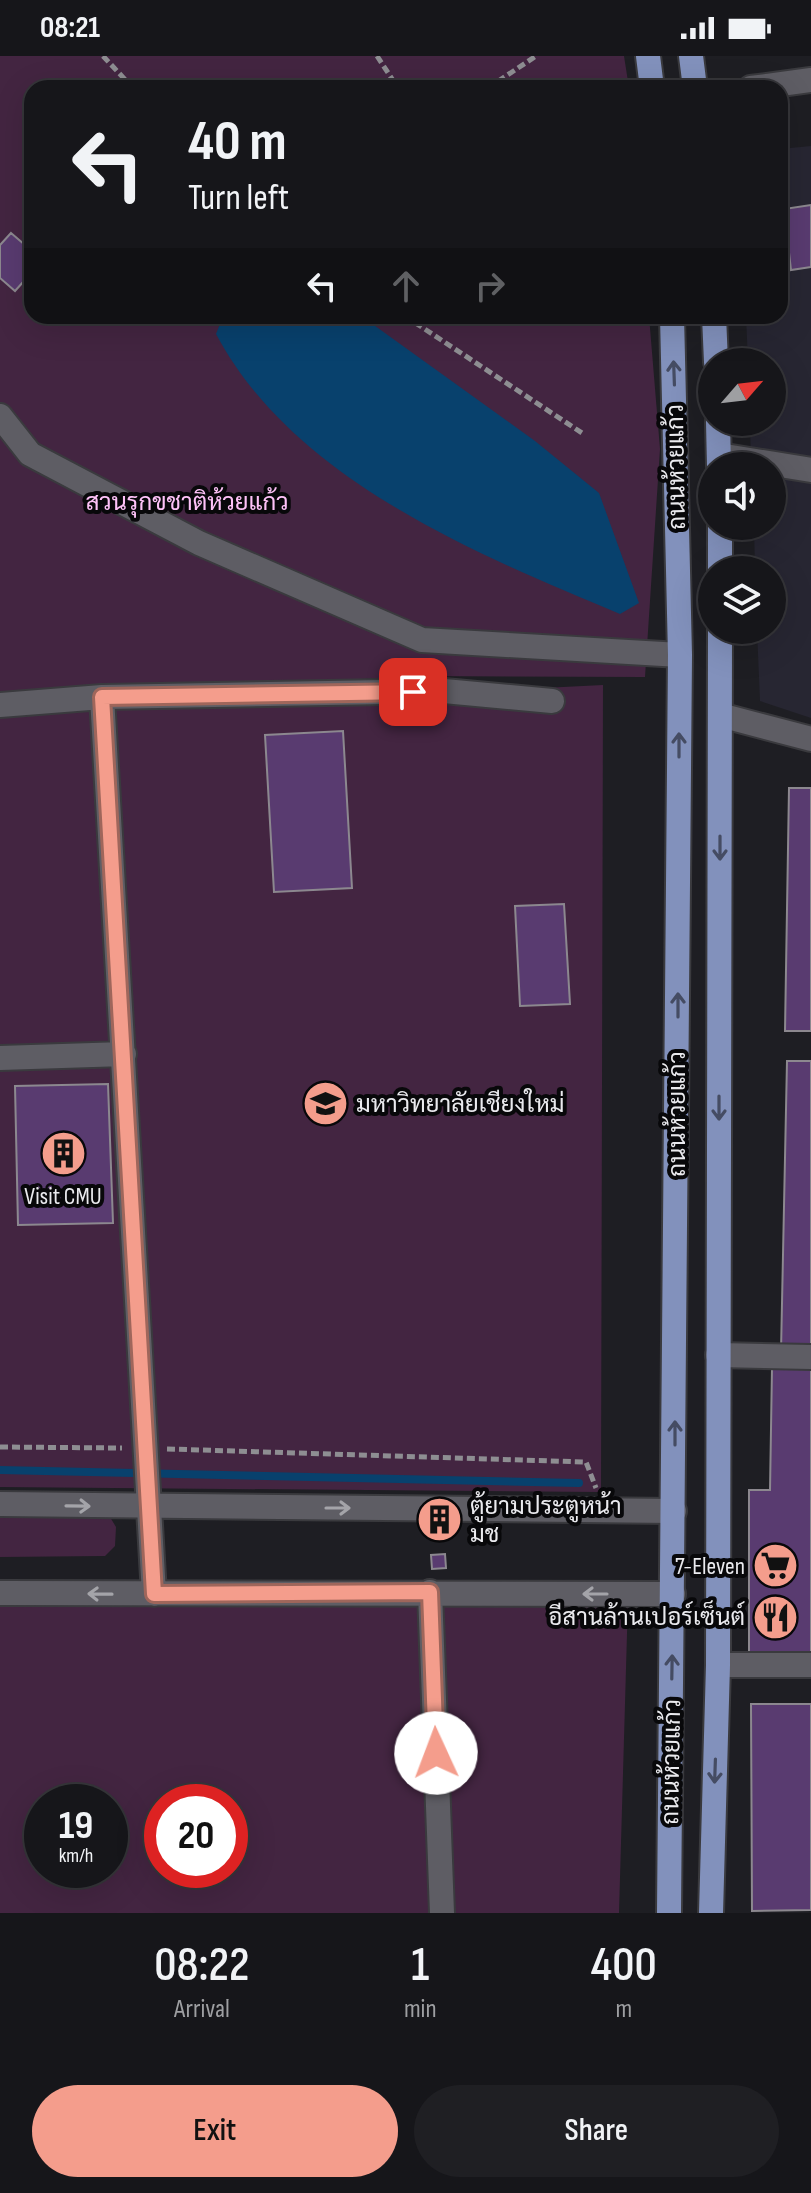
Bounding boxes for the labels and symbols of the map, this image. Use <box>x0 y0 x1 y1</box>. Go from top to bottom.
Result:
north arrow <box>698 348 786 436</box>
one-way arrow <box>666 360 681 387</box>
street label: ถนนห้วยแก้ว <box>660 404 692 530</box>
park label: สวนรุกขชาติห้วยแก้ว <box>85 487 289 518</box>
pin <box>379 658 447 726</box>
one-way arrow <box>671 732 687 759</box>
one-way arrow <box>712 834 728 861</box>
one-way arrow <box>670 992 685 1019</box>
street label: ถนนห้วยแก้ว <box>662 1051 692 1177</box>
school or university icon: มหาวิทยาลัยเชียงใหม่ <box>301 1080 349 1128</box>
place label: มหาวิทยาลัยเชียงใหม่ <box>356 1088 564 1119</box>
one-way arrow <box>711 1094 727 1121</box>
building icon: Visit CMU <box>39 1130 87 1178</box>
place label: Visit CMU <box>24 1182 102 1211</box>
one-way arrow <box>667 1420 683 1447</box>
place label: ตู้ยามประตูหน้า มช <box>470 1491 622 1549</box>
building icon: ตู้ยามประตูหน้า มช <box>415 1496 463 1544</box>
one-way arrow <box>64 1498 91 1514</box>
one-way arrow <box>324 1501 351 1516</box>
supermarket icon: 7-Eleven <box>752 1542 800 1590</box>
place label: 7-Eleven <box>675 1552 745 1581</box>
one-way arrow <box>87 1586 114 1602</box>
one-way arrow <box>582 1586 609 1602</box>
restaurant icon: อีสานล้านเปอร์เซ็นต์ <box>752 1593 800 1641</box>
place label: อีสานล้านเปอร์เซ็นต์ <box>548 1600 745 1632</box>
one-way arrow <box>664 1654 680 1681</box>
street label: ถนนห้วยแก้ว <box>655 1699 687 1825</box>
position arrow <box>394 1711 478 1795</box>
one-way arrow <box>707 1757 723 1784</box>
speed limit sign: 20 <box>144 1784 248 1888</box>

